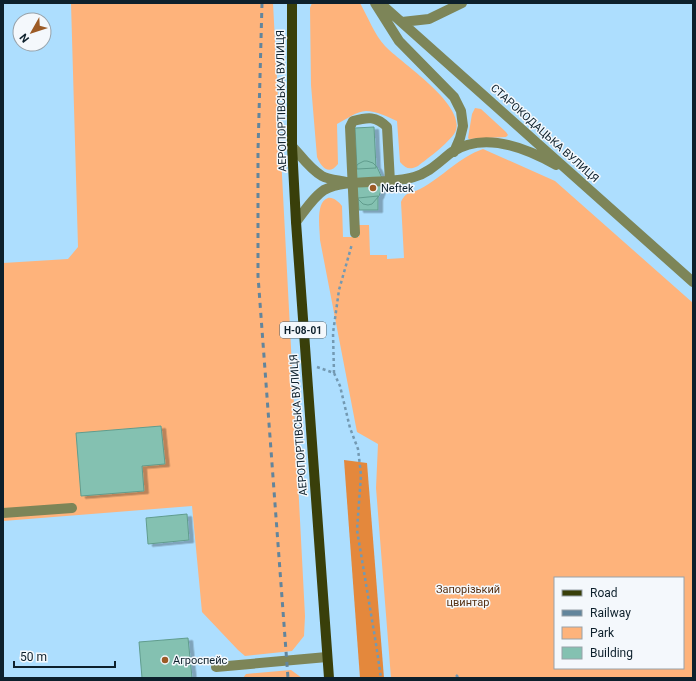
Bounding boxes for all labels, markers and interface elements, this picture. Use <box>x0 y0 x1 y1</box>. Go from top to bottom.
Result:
north arrow <box>12 12 52 52</box>
street label: АЕРОПОРТІВСЬКА ВУЛИЦЯ <box>274 30 289 172</box>
text: N <box>17 31 32 45</box>
street label: СТАРОКОДАЦЬКА ВУЛИЦЯ <box>488 81 601 185</box>
place label: Neftek <box>381 182 414 195</box>
marker: Neftek <box>368 183 378 193</box>
road number: Н-08-01 <box>280 322 326 338</box>
street label: АЕРОПОРТІВСЬКА ВУЛИЦЯ <box>287 354 310 496</box>
legend <box>554 577 684 669</box>
park label: Запорізький цвинтар <box>436 583 500 609</box>
text: Road <box>590 586 618 600</box>
text: Railway <box>590 606 631 620</box>
text: Park <box>590 626 615 640</box>
scale bar <box>14 643 115 669</box>
text: Building <box>590 646 633 660</box>
text: 50 m <box>20 650 47 664</box>
place label: Агроспейс <box>173 654 228 667</box>
marker: Агроспейс <box>160 655 170 665</box>

